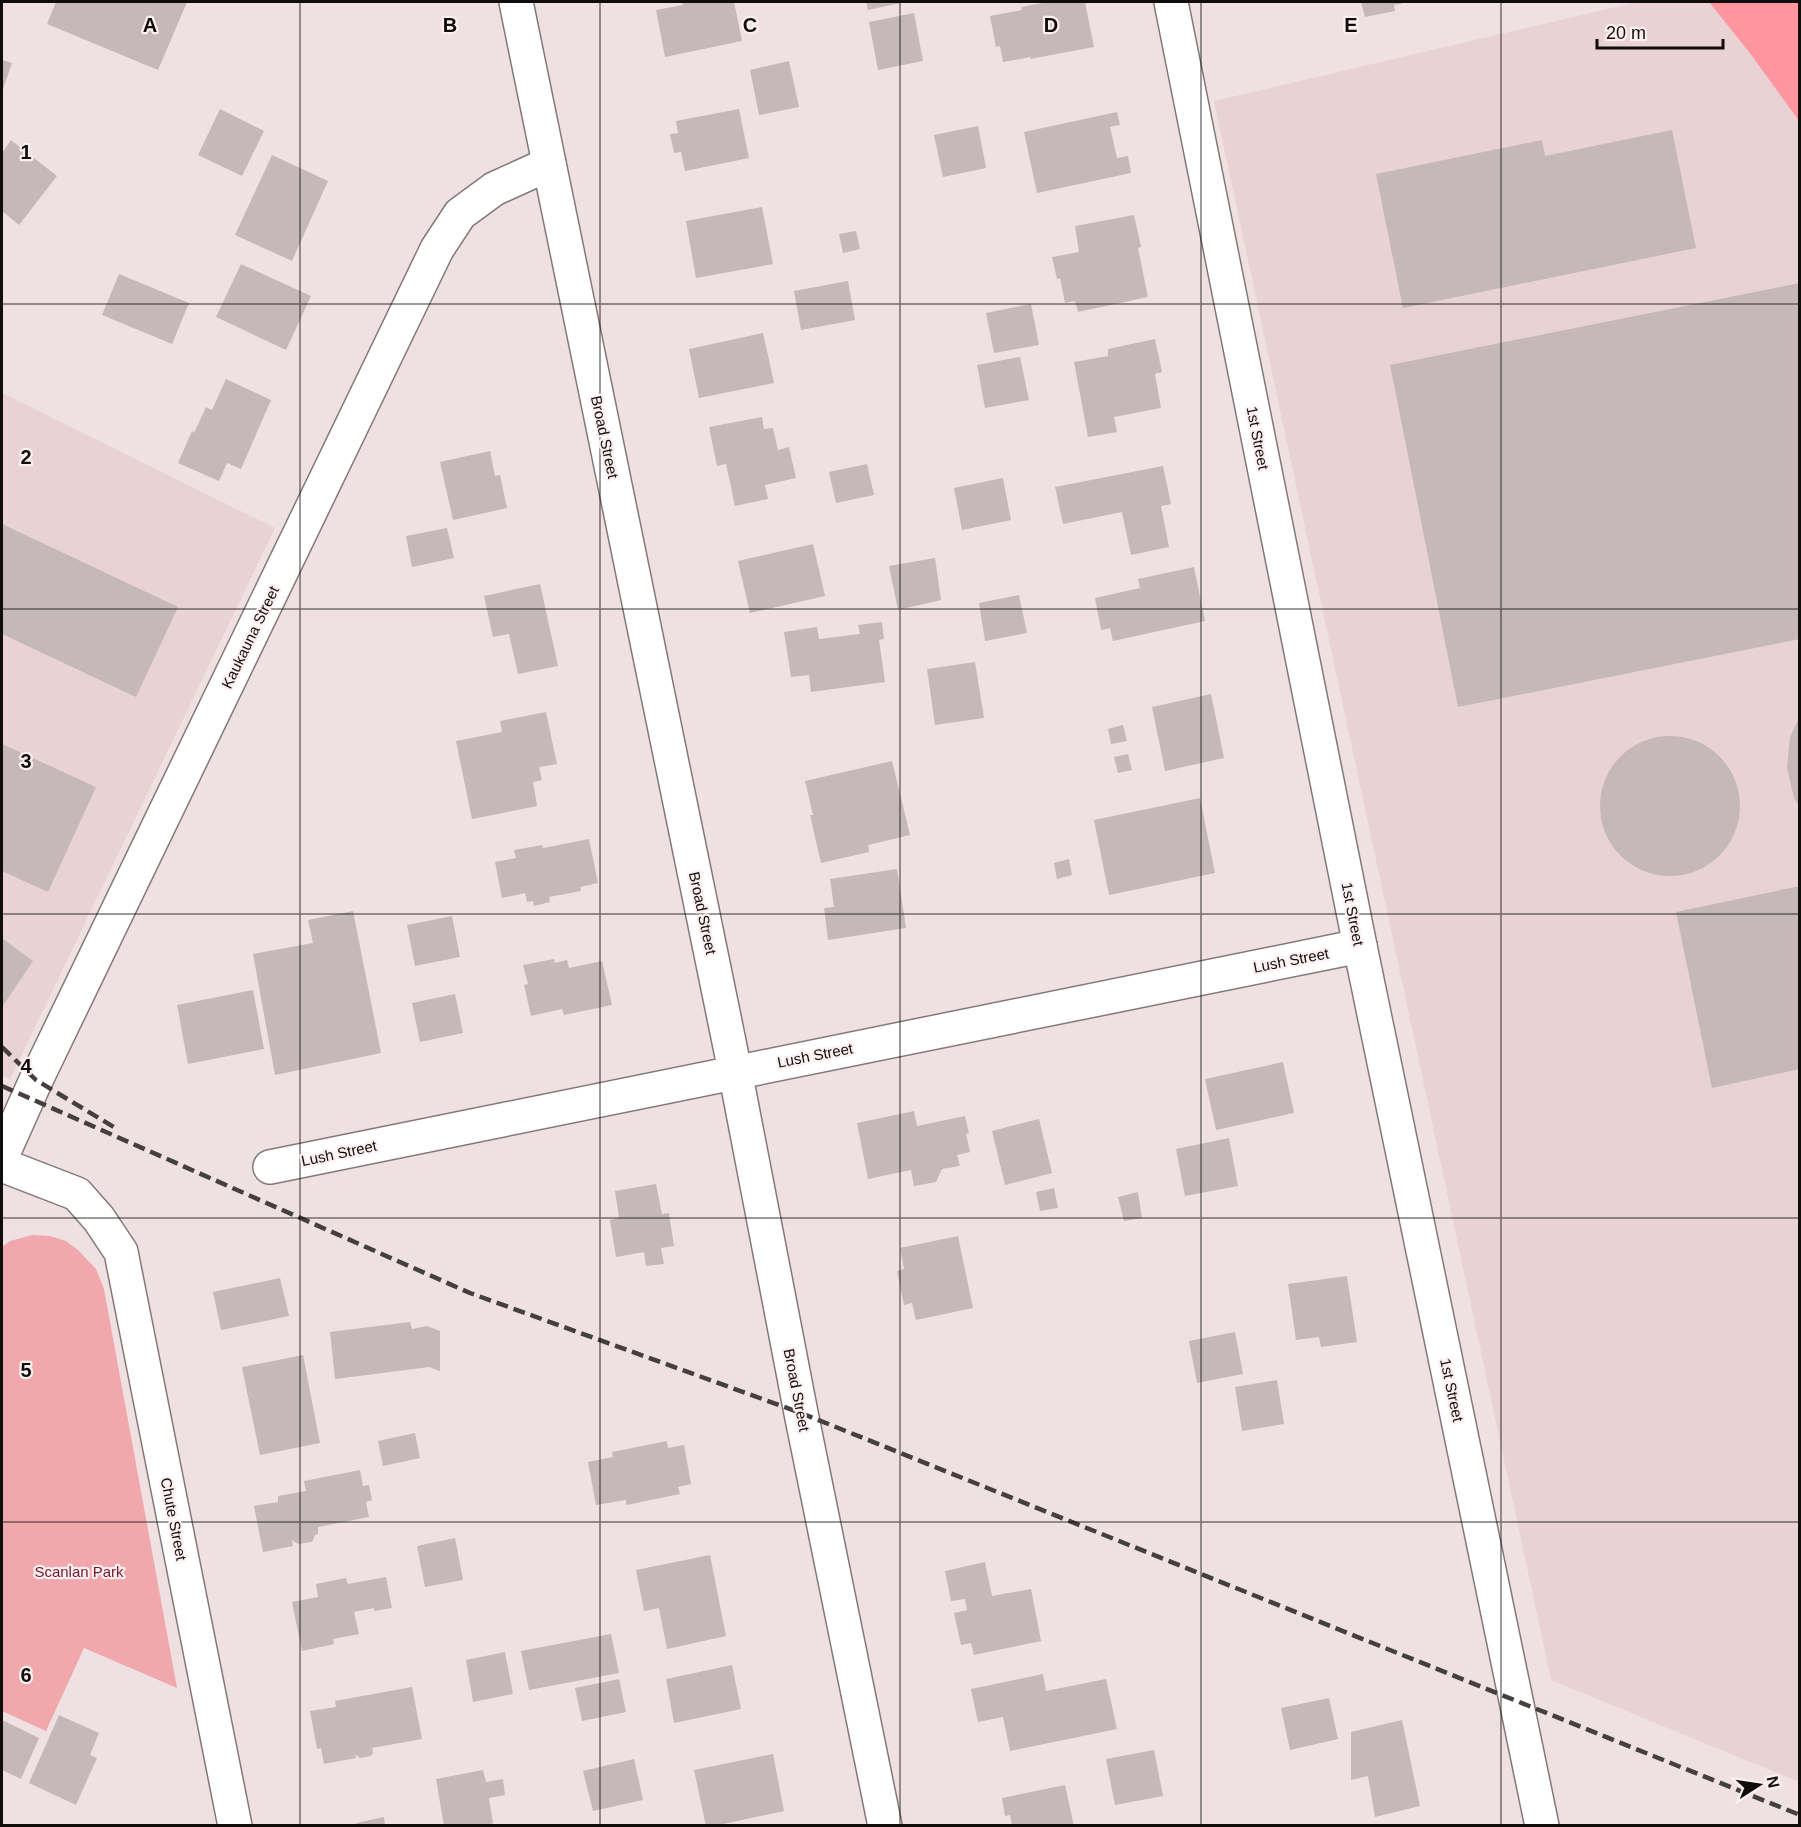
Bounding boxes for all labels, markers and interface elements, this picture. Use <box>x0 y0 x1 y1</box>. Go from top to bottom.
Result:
scale bar <box>1597 12 1723 50</box>
text: A <box>143 14 157 36</box>
text: B <box>443 14 457 36</box>
text: C <box>743 14 757 36</box>
text: D <box>1044 14 1058 36</box>
text: E <box>1344 14 1358 36</box>
text: 20 m <box>1606 23 1646 43</box>
text: 1 <box>20 141 32 163</box>
street label: Broad Street <box>588 394 622 481</box>
street label: 1st Street <box>1244 405 1273 472</box>
text: 2 <box>20 446 32 468</box>
street label: Kaukauna Street <box>218 582 282 691</box>
text: 3 <box>20 750 32 772</box>
street label: Broad Street <box>686 870 720 957</box>
street label: 1st Street <box>1339 881 1368 948</box>
street label: Lush Street <box>1252 944 1331 976</box>
street label: Lush Street <box>776 1039 855 1071</box>
text: 4 <box>20 1055 32 1077</box>
street label: Lush Street <box>300 1137 379 1169</box>
street label: Broad Street <box>781 1347 814 1434</box>
street label: 1st Street <box>1437 1357 1467 1424</box>
text: 5 <box>20 1359 32 1381</box>
street label: Chute Street <box>158 1476 191 1563</box>
park label: Scanlan Park <box>34 1563 124 1580</box>
text: 6 <box>20 1664 32 1686</box>
north arrow <box>1729 1755 1789 1815</box>
text: N <box>1764 1775 1783 1789</box>

